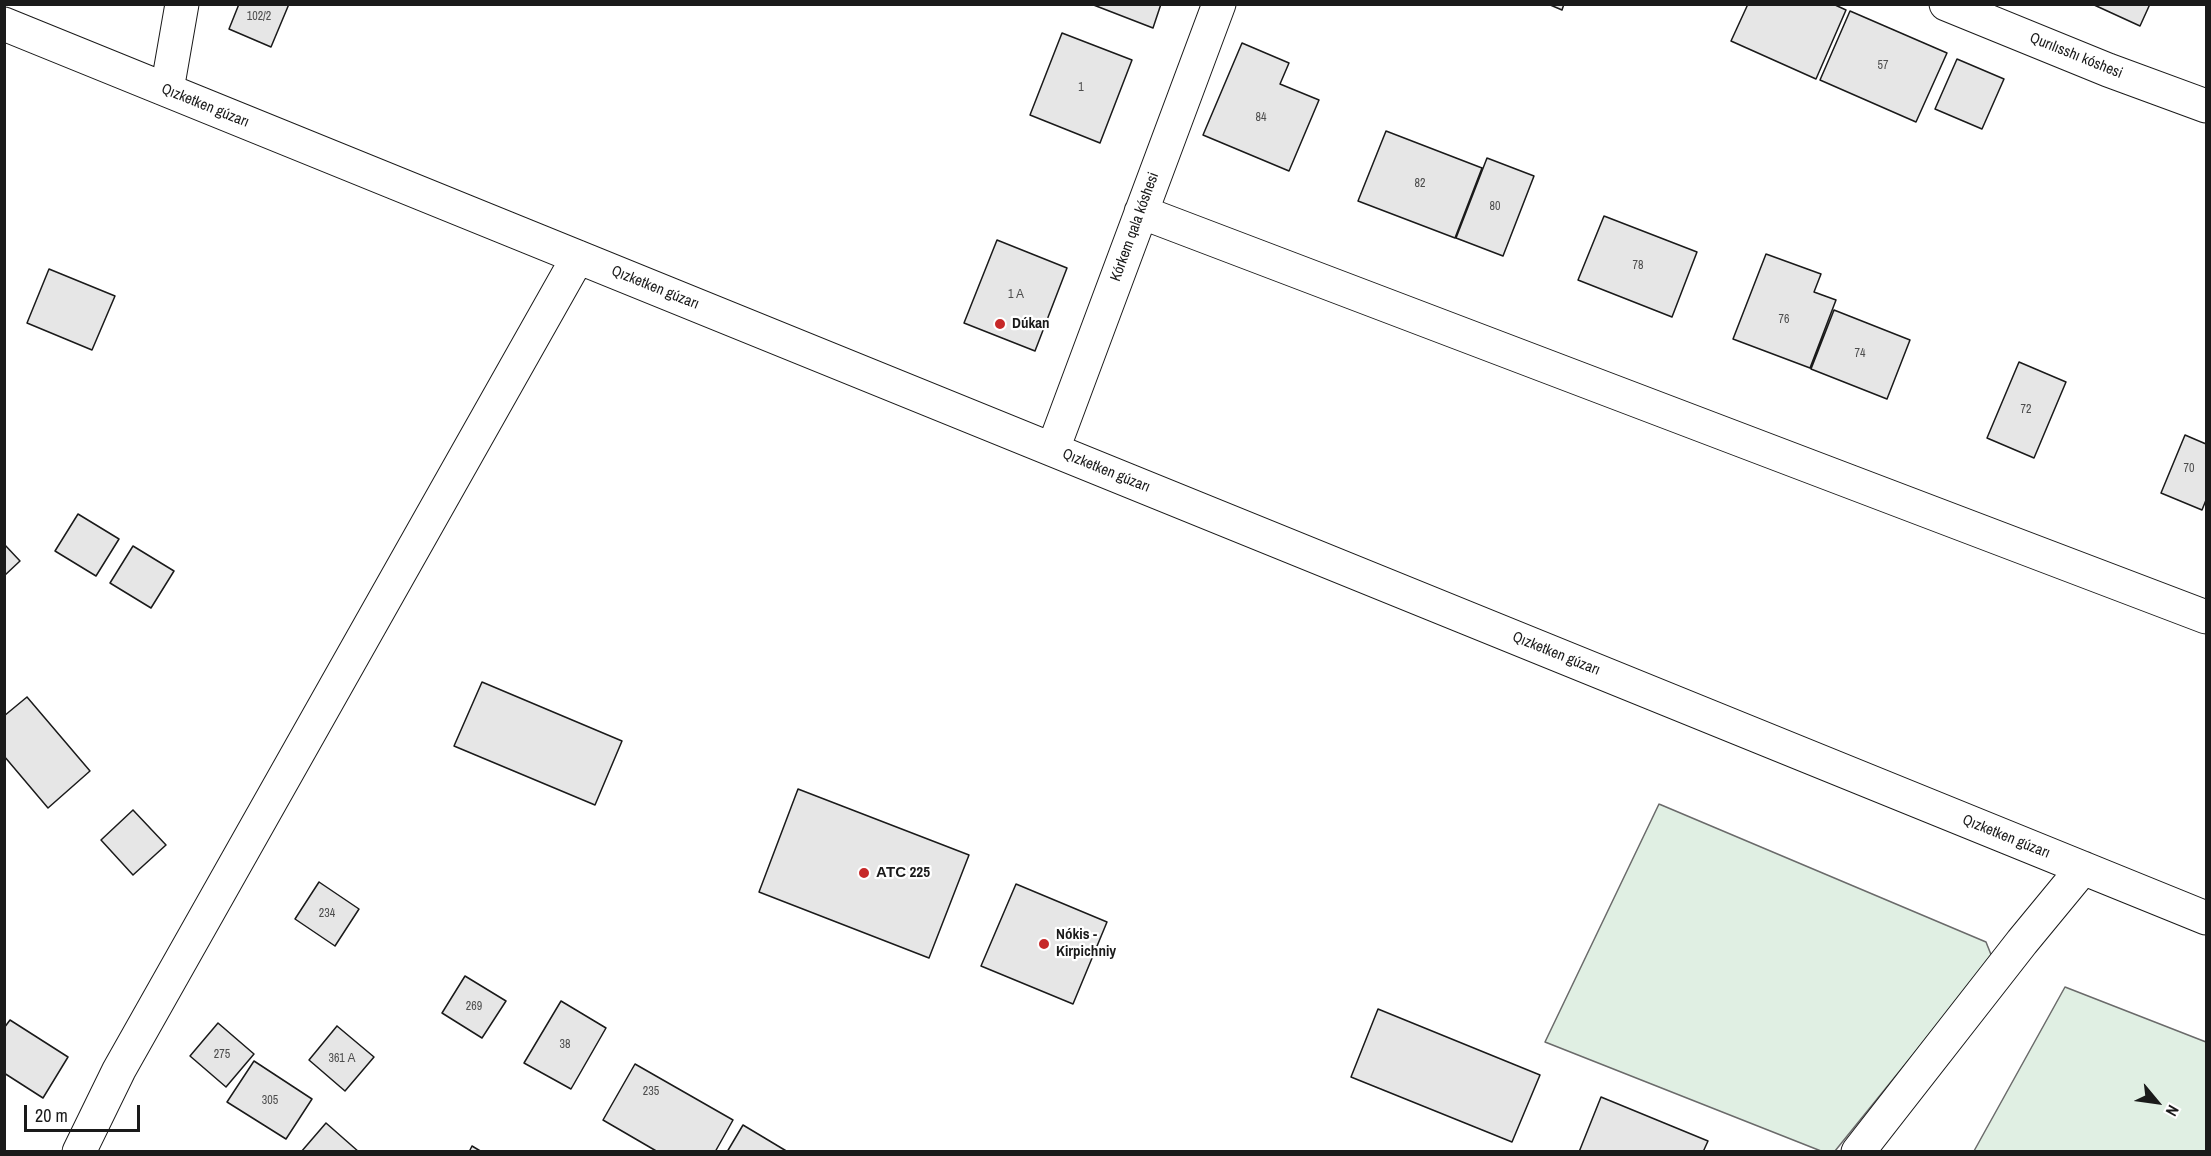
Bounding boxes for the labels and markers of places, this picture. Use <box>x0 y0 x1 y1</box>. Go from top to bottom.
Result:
place label: Dúkan <box>1012 315 1050 333</box>
marker: Dúkan <box>993 317 1007 331</box>
place label: АТС 225 <box>876 864 930 882</box>
marker: АТС 225 <box>857 866 871 880</box>
place label: Nókis - Kirpichniy <box>1056 926 1116 961</box>
marker: Nókis - Kirpichniy <box>1037 937 1051 951</box>

